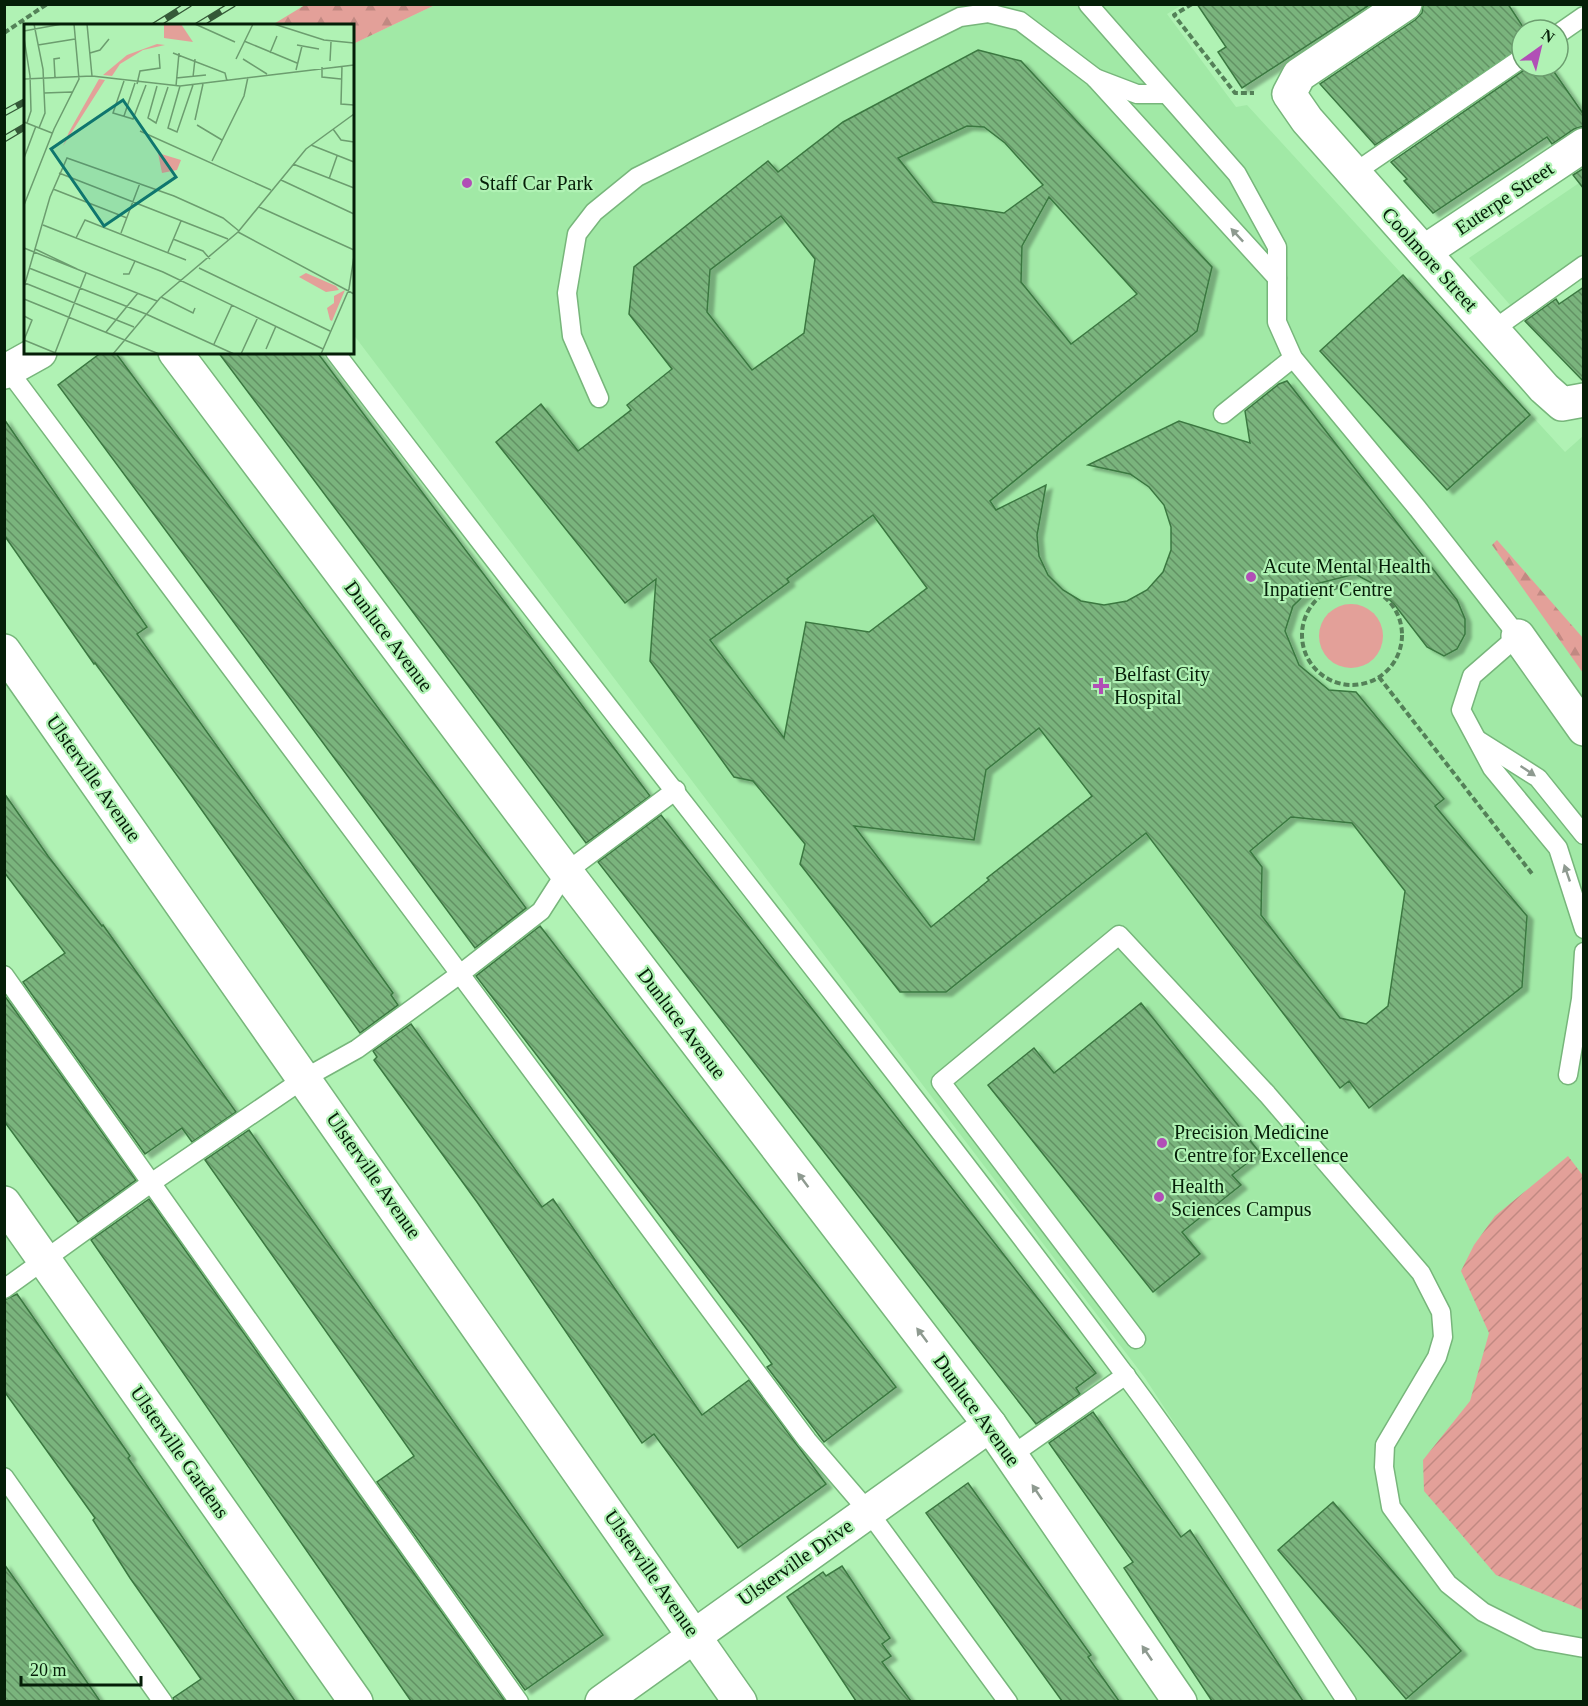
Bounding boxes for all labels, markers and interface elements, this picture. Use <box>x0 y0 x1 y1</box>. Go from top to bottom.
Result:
north arrow <box>1510 18 1570 78</box>
inset map <box>24 24 354 354</box>
text: N <box>1539 26 1558 47</box>
street label: Euterpe Street <box>1451 157 1558 240</box>
place label: Staff Car Park <box>479 172 593 194</box>
marker: Staff Car Park <box>460 176 474 190</box>
street label: Coolmore Street <box>1378 203 1483 316</box>
one-way arrow <box>1230 228 1244 243</box>
place label: Acute Mental Health Inpatient Centre <box>1263 555 1431 601</box>
marker: Acute Mental Health Inpatient Centre <box>1244 570 1258 584</box>
street label: Dunluce Avenue <box>340 577 438 696</box>
place label: Belfast City Hospital <box>1114 663 1210 709</box>
marker: Belfast City Hospital <box>1092 677 1110 695</box>
street label: Ulsterville Avenue <box>42 711 146 845</box>
one-way arrow <box>1519 765 1535 777</box>
one-way arrow <box>1561 864 1571 882</box>
street label: Dunluce Avenue <box>633 964 731 1083</box>
street label: Ulsterville Avenue <box>322 1108 426 1242</box>
place label: Precision Medicine Centre for Excellence <box>1174 1121 1348 1166</box>
marker: Precision Medicine Centre for Excellence <box>1155 1136 1169 1150</box>
one-way arrow <box>797 1173 809 1188</box>
place label: Health Sciences Campus <box>1171 1175 1312 1221</box>
marker: Health Sciences Campus <box>1152 1190 1166 1204</box>
one-way arrow <box>915 1327 928 1343</box>
street label: Dunluce Avenue <box>929 1350 1025 1470</box>
street label: Ulsterville Gardens <box>126 1382 234 1522</box>
one-way arrow <box>1032 1484 1043 1500</box>
street label: Ulsterville Avenue <box>600 1506 704 1640</box>
street label: Ulsterville Drive <box>733 1514 857 1610</box>
one-way arrow <box>1142 1645 1153 1661</box>
scale bar <box>21 1649 141 1687</box>
text: 20 m <box>30 1660 67 1680</box>

